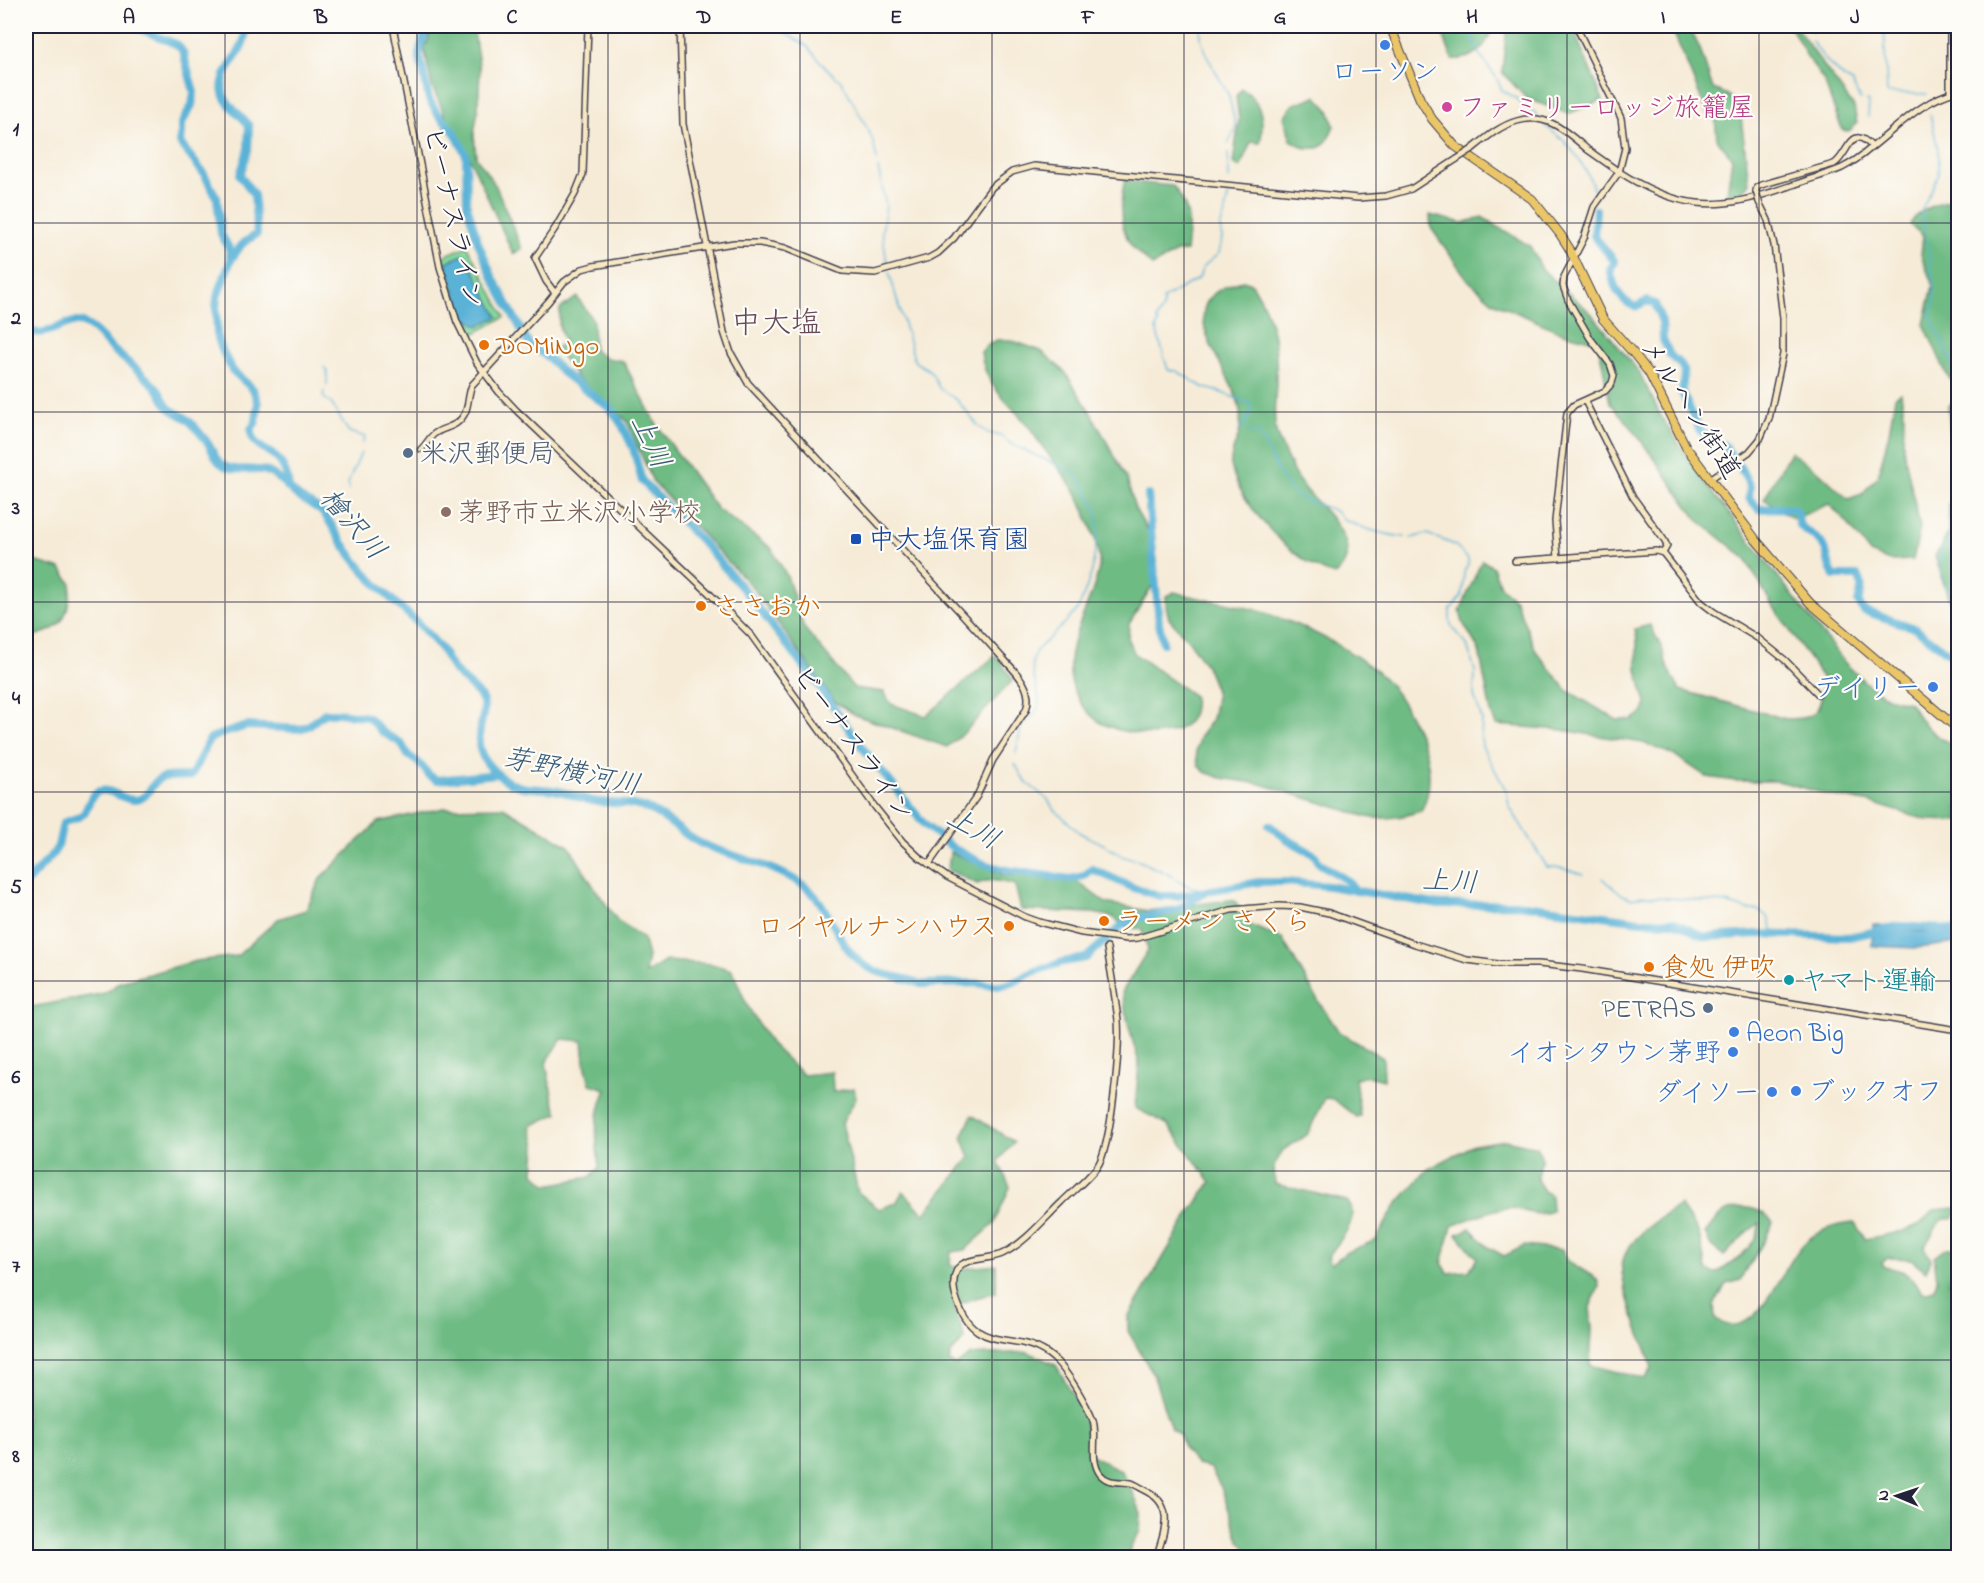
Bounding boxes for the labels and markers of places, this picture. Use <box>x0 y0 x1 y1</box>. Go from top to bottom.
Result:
marker: ローソン <box>1378 38 1392 52</box>
place label: ローソン <box>1331 54 1439 93</box>
place label: ファミリーロッジ旅籠屋 <box>1459 90 1755 129</box>
marker: ファミリーロッジ旅籠屋 <box>1440 100 1454 114</box>
place label: DOMiNgo <box>495 328 599 367</box>
marker: DOMiNgo <box>477 338 491 352</box>
place label: 米沢郵便局 <box>420 436 555 475</box>
marker: 米沢郵便局 <box>401 446 415 460</box>
place label: 茅野市立米沢小学校 <box>458 495 701 534</box>
marker: 茅野市立米沢小学校 <box>439 505 453 519</box>
place label: 中大塩保育園 <box>868 522 1030 561</box>
marker: 中大塩保育園 <box>849 532 863 546</box>
place label: ささおか <box>713 589 821 628</box>
marker: ささおか <box>694 599 708 613</box>
place label: デイリー <box>1814 670 1921 709</box>
marker: デイリー <box>1926 680 1940 694</box>
place label: ラーメン さくら <box>1116 904 1312 943</box>
place label: ロイヤルナンハウス <box>757 909 997 948</box>
marker: ラーメン さくら <box>1097 914 1111 928</box>
marker: ロイヤルナンハウス <box>1002 919 1016 933</box>
place label: 食処 伊吹 <box>1661 950 1776 989</box>
marker: 食処 伊吹 <box>1642 960 1656 974</box>
place label: ヤマト運輸 <box>1801 963 1936 1002</box>
marker: ヤマト運輸 <box>1782 973 1796 987</box>
place label: PETRAS <box>1601 991 1696 1030</box>
marker: PETRAS <box>1701 1001 1715 1015</box>
place label: Aeon Big <box>1746 1015 1844 1054</box>
marker: Aeon Big <box>1727 1025 1741 1039</box>
place label: イオンタウン茅野 <box>1507 1035 1721 1074</box>
marker: イオンタウン茅野 <box>1726 1045 1740 1059</box>
place label: ブックオフ <box>1808 1074 1943 1113</box>
place label: ダイソー <box>1655 1075 1760 1114</box>
marker: ブックオフ <box>1789 1084 1803 1098</box>
marker: ダイソー <box>1765 1085 1779 1099</box>

